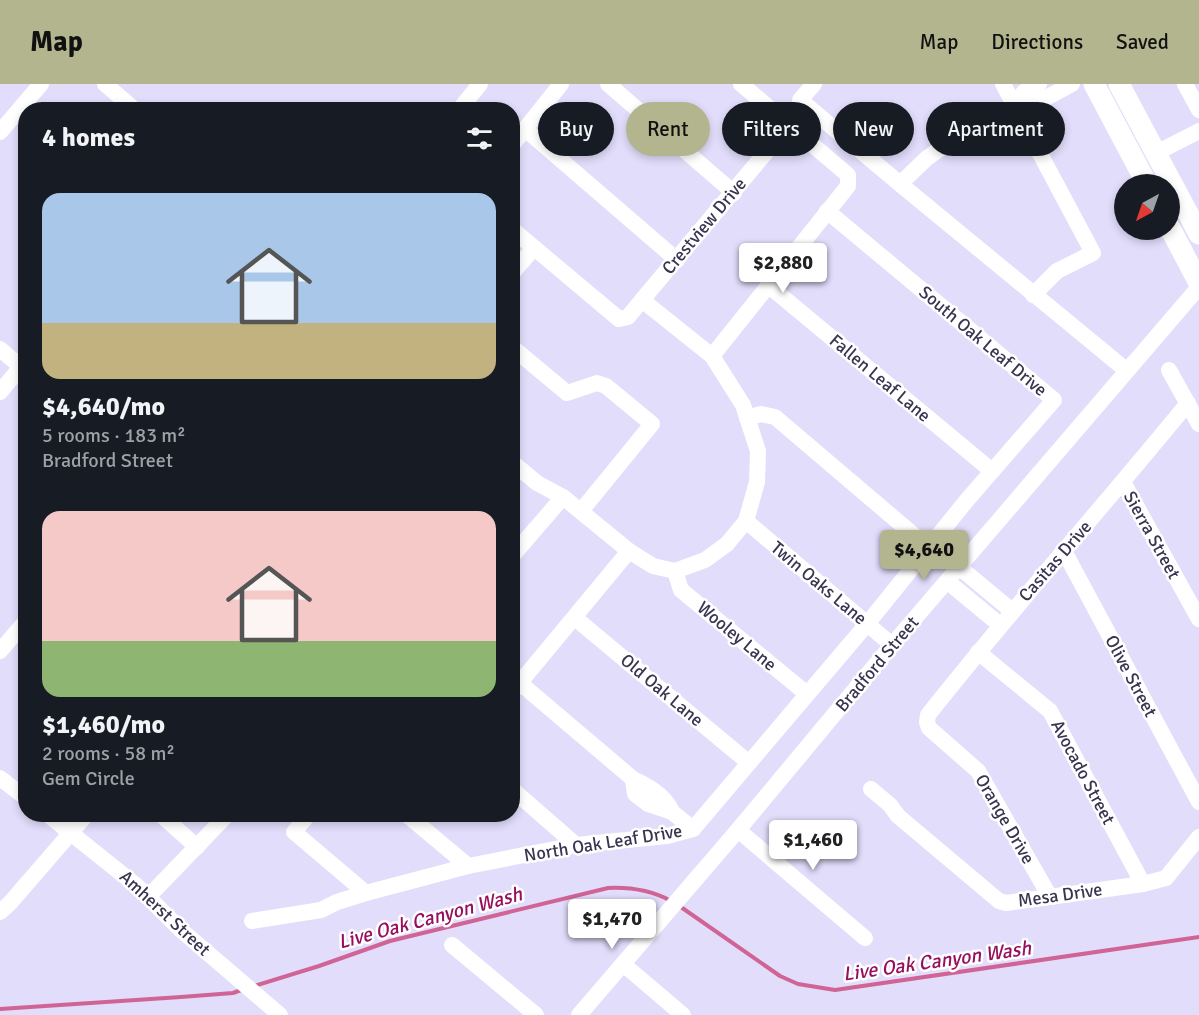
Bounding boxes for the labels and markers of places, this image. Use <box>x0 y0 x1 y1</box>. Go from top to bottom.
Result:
pin: $2,880 <box>734 243 832 294</box>
pin: $4,640 <box>875 530 973 581</box>
pin: $1,460 <box>764 820 862 871</box>
pin: $1,470 <box>563 899 661 950</box>

